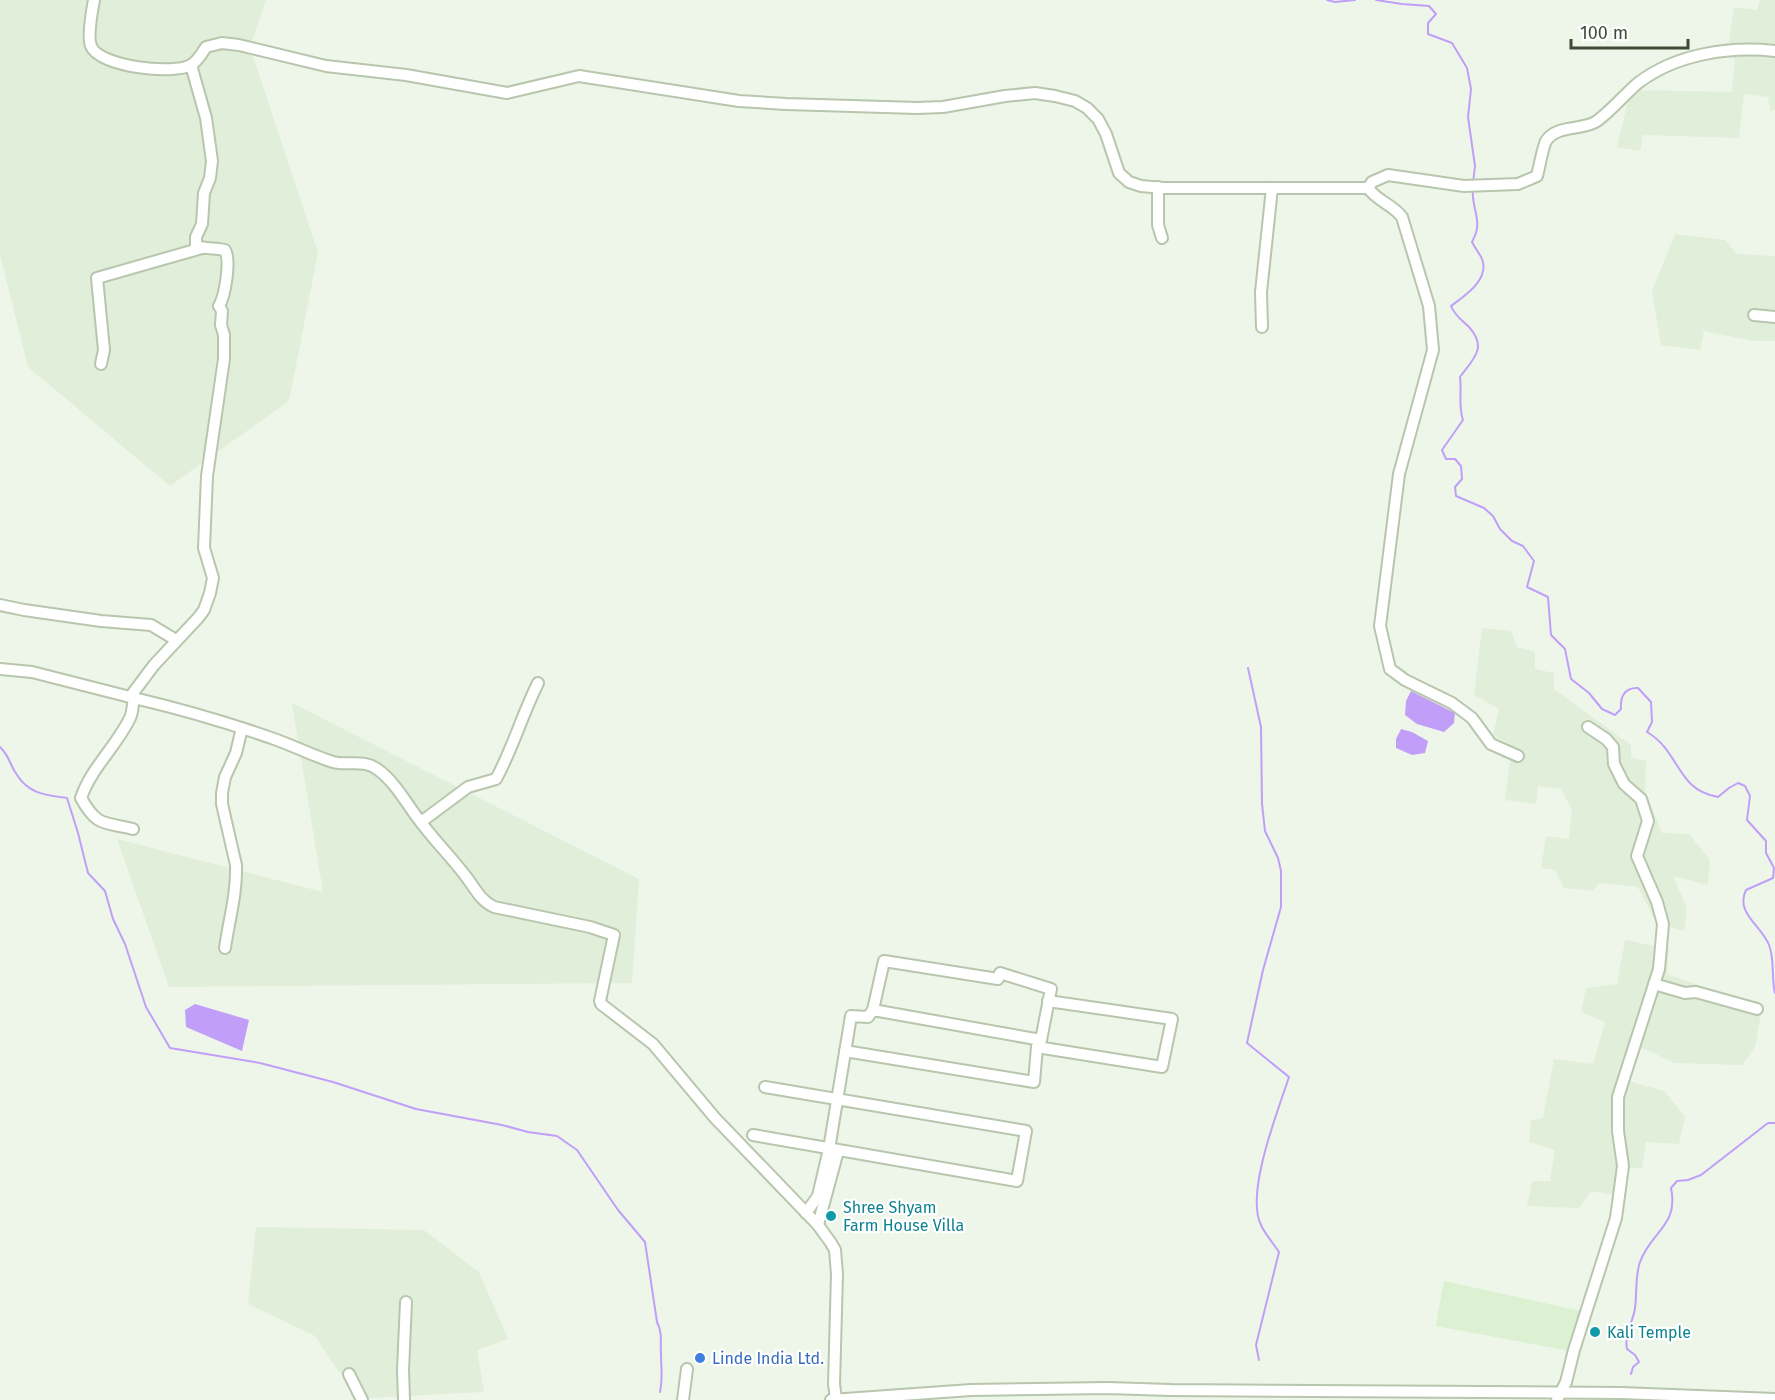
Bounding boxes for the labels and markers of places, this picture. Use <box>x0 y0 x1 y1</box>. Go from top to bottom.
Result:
place label: Shree Shyam Farm House Villa <box>843 1198 964 1235</box>
marker: Shree Shyam Farm House Villa <box>824 1209 838 1223</box>
place label: Kali Temple <box>1607 1323 1691 1342</box>
marker: Kali Temple <box>1588 1325 1602 1339</box>
place label: Linde India Ltd. <box>712 1349 824 1368</box>
marker: Linde India Ltd. <box>693 1351 707 1365</box>

